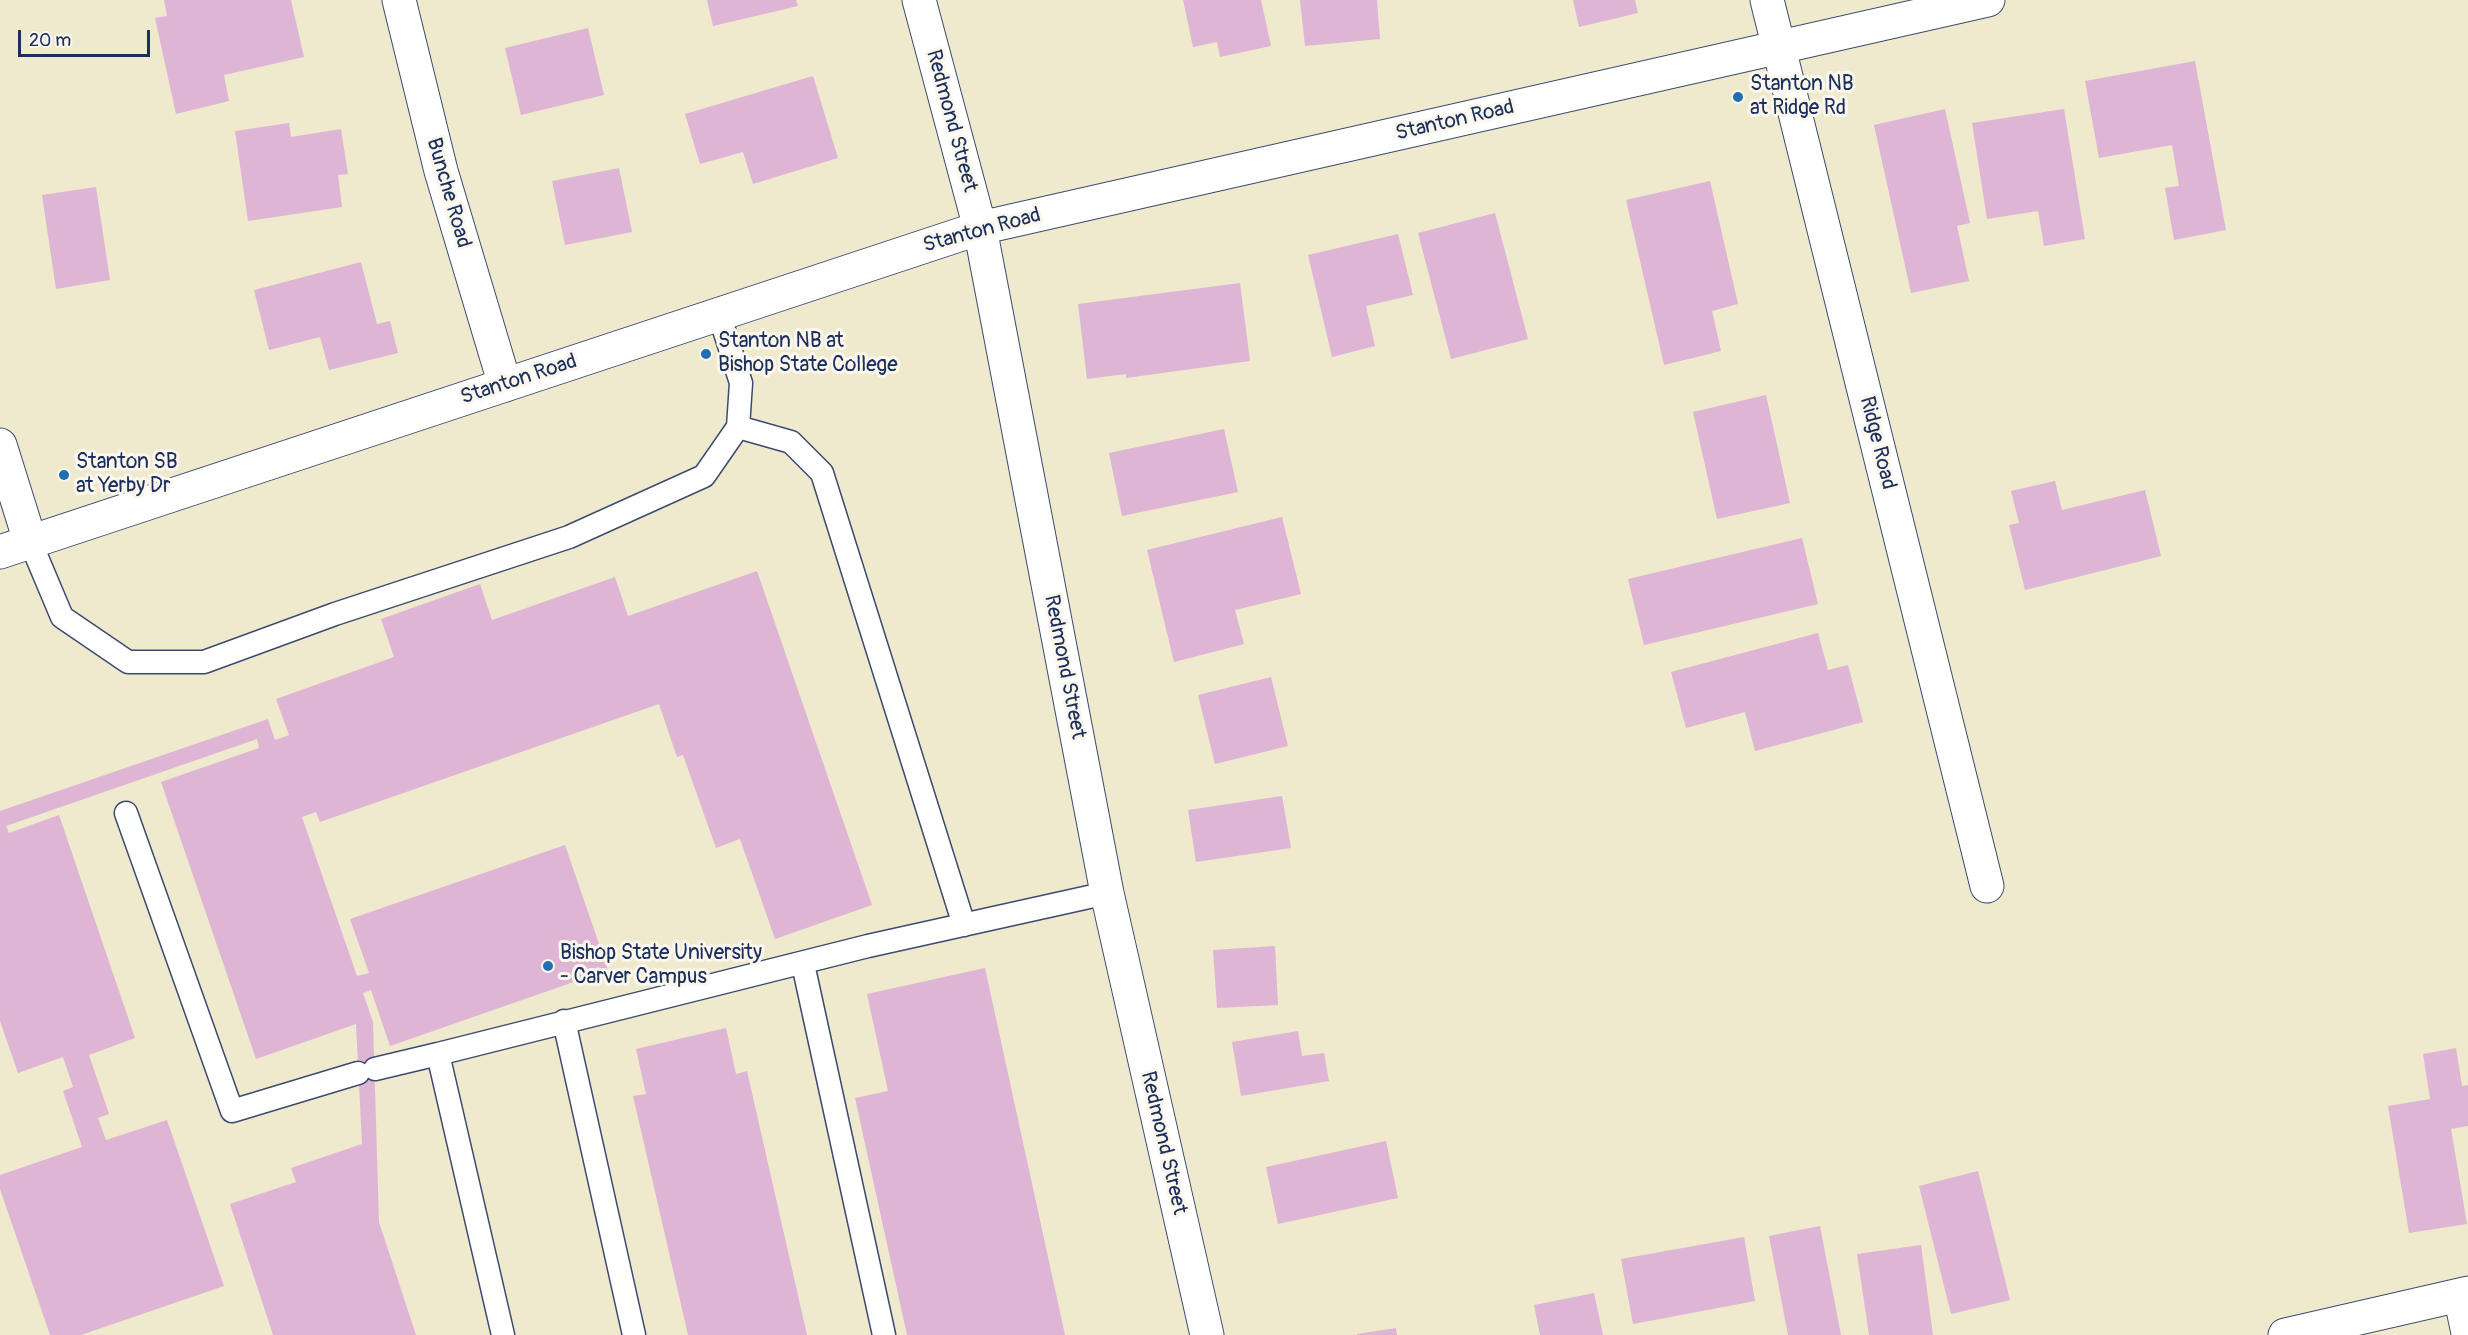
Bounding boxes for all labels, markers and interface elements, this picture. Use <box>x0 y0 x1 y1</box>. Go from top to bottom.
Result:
scale bar <box>21 18 153 56</box>
text: 20 m <box>29 29 71 52</box>
street label: Redmond Street <box>920 47 982 195</box>
place label: Stanton NB at Ridge Rd <box>1750 72 1854 122</box>
marker: Stanton NB at Ridge Rd <box>1731 90 1745 104</box>
street label: Stanton Road <box>1393 95 1517 147</box>
street label: Bunche Road <box>420 135 476 251</box>
street label: Stanton Road <box>920 203 1044 259</box>
place label: Stanton NB at Bishop State College <box>718 329 898 379</box>
marker: Stanton NB at Bishop State College <box>699 347 713 361</box>
street label: Stanton Road <box>458 349 580 411</box>
street label: Ridge Road <box>1853 394 1901 492</box>
place label: Stanton SB at Yerby Dr <box>76 450 178 500</box>
marker: Stanton SB at Yerby Dr <box>57 468 71 482</box>
street label: Redmond Street <box>1038 593 1090 741</box>
place label: Bishop State University - Carver Campus <box>560 941 762 991</box>
marker: Bishop State University - Carver Campus <box>541 959 555 973</box>
street label: Redmond Street <box>1134 1069 1192 1217</box>

